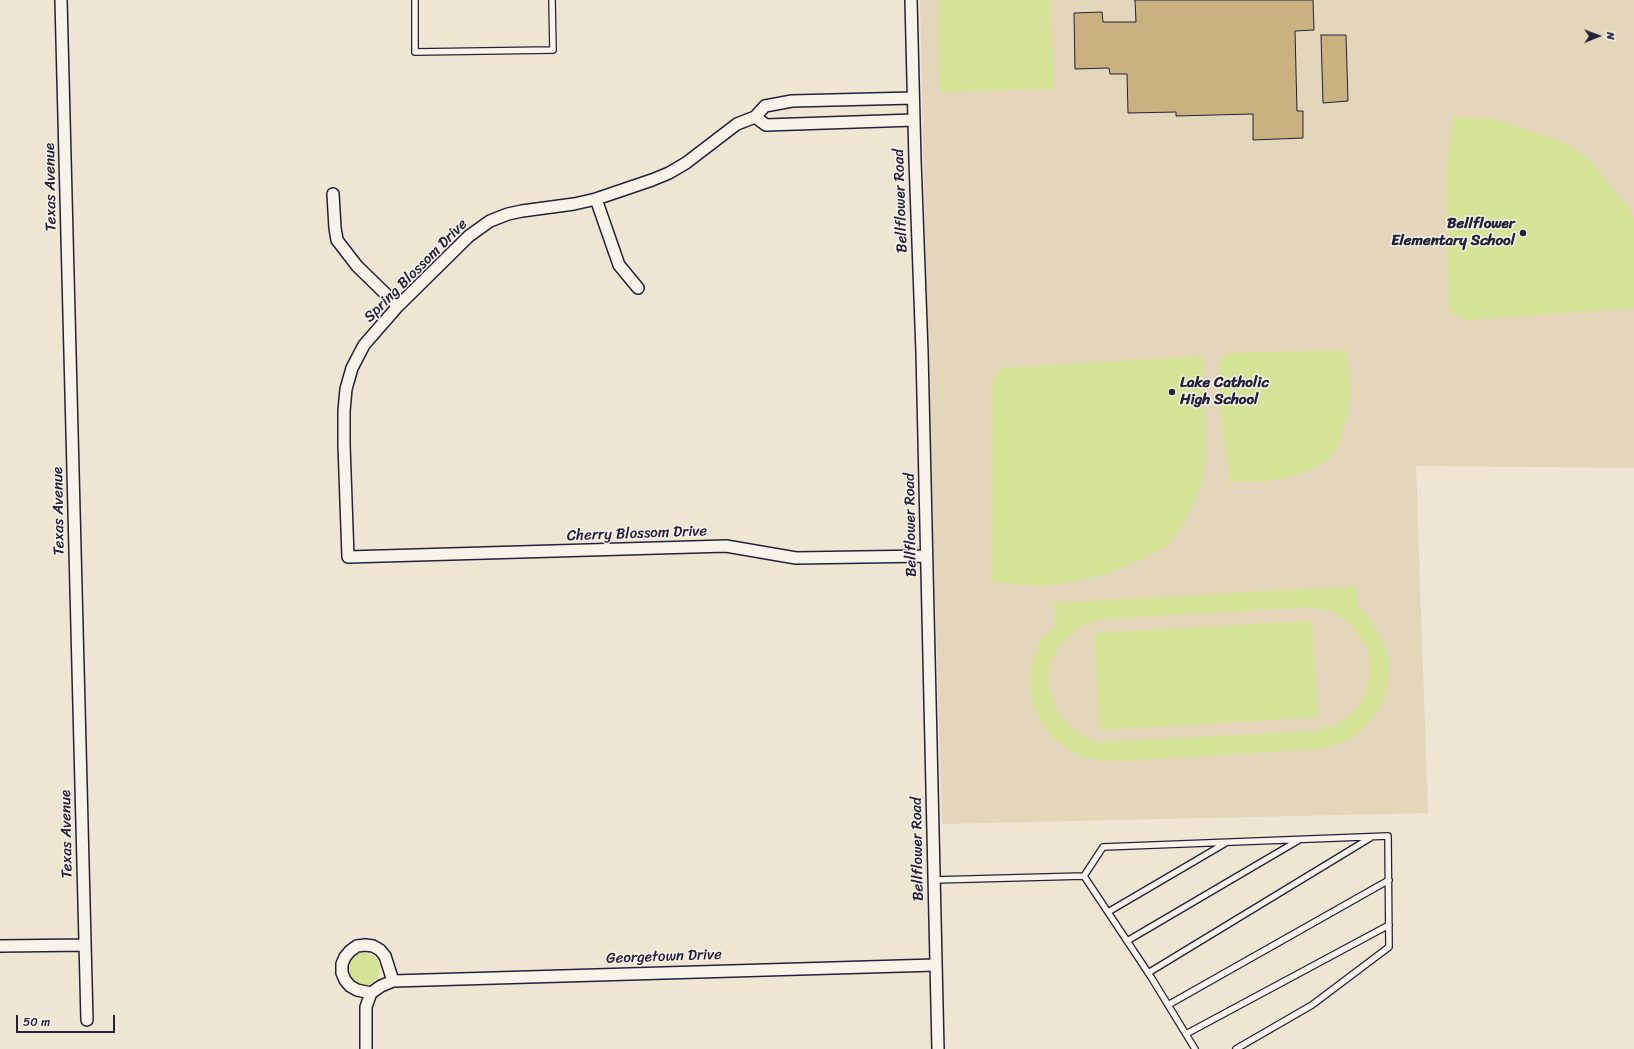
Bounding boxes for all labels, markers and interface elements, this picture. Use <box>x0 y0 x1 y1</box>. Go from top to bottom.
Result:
north arrow <box>1578 16 1618 56</box>
text: N <box>1601 32 1620 40</box>
street label: Texas Avenue <box>41 143 61 231</box>
street label: Bellflower Road <box>890 149 912 253</box>
place label: Bellflower Elementary School <box>1391 215 1515 250</box>
street label: Spring Blossom Drive <box>361 216 471 326</box>
marker: Bellflower Elementary School <box>1518 228 1528 238</box>
place label: Lake Catholic High School <box>1180 374 1269 409</box>
marker: Lake Catholic High School <box>1167 387 1177 397</box>
street label: Texas Avenue <box>49 467 69 555</box>
street label: Bellflower Road <box>901 473 921 577</box>
street label: Cherry Blossom Drive <box>567 523 707 545</box>
street label: Texas Avenue <box>57 790 77 878</box>
street label: Bellflower Road <box>908 797 928 901</box>
street label: Georgetown Drive <box>606 946 722 968</box>
scale bar <box>18 1007 117 1033</box>
text: 50 m <box>23 1011 50 1033</box>

